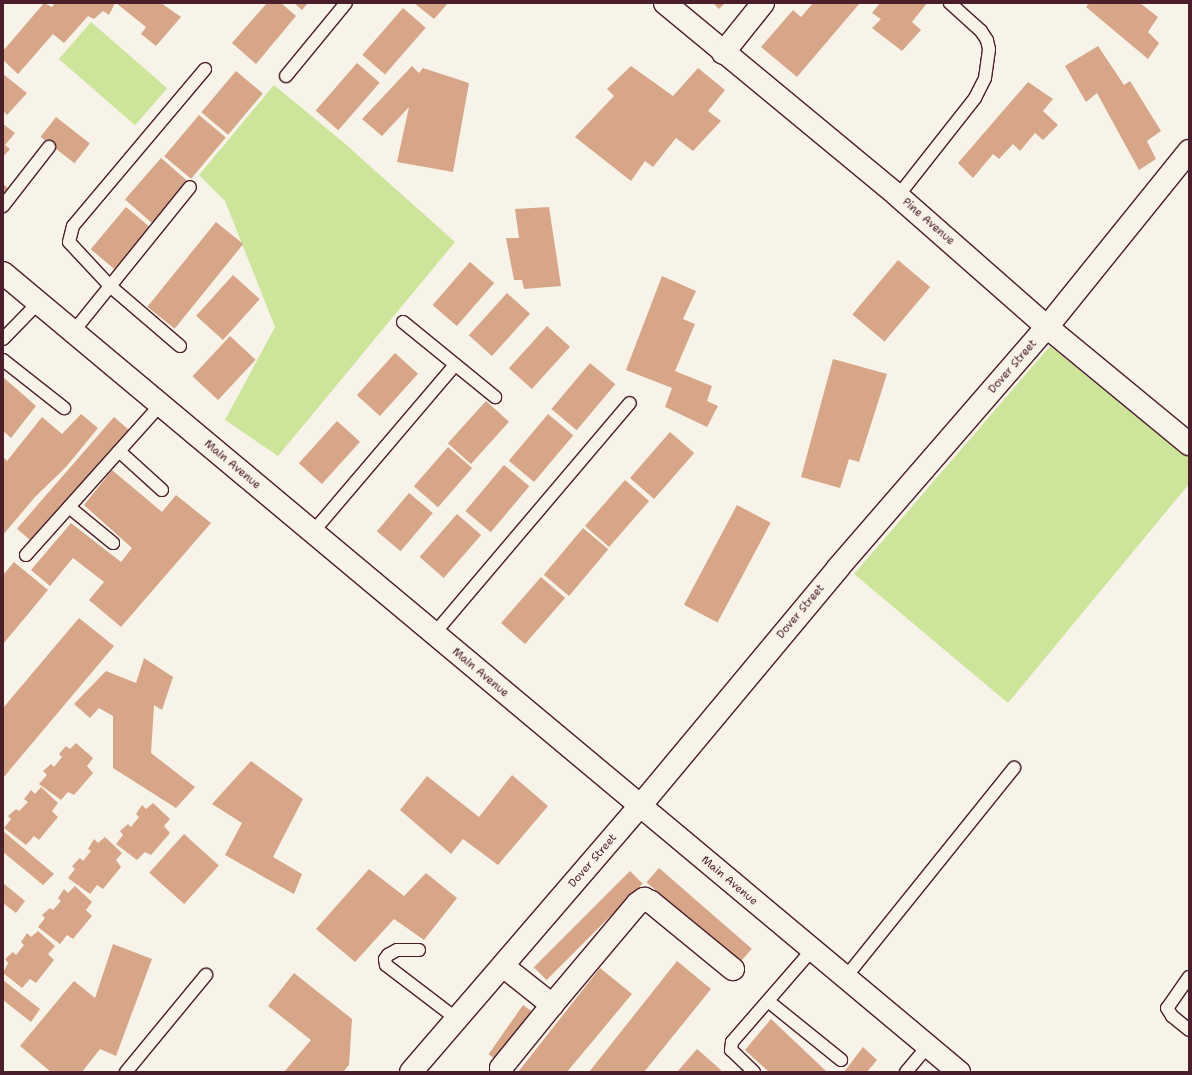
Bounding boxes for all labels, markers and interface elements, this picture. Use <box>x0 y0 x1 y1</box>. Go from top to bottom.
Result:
street label: Pine Avenue <box>899 196 957 248</box>
street label: Dover Street <box>986 337 1040 397</box>
street label: Main Avenue <box>201 438 263 492</box>
street label: Dover Street <box>775 582 827 642</box>
street label: Main Avenue <box>449 646 511 700</box>
street label: Dover Street <box>566 831 620 891</box>
street label: Main Avenue <box>698 854 760 908</box>

